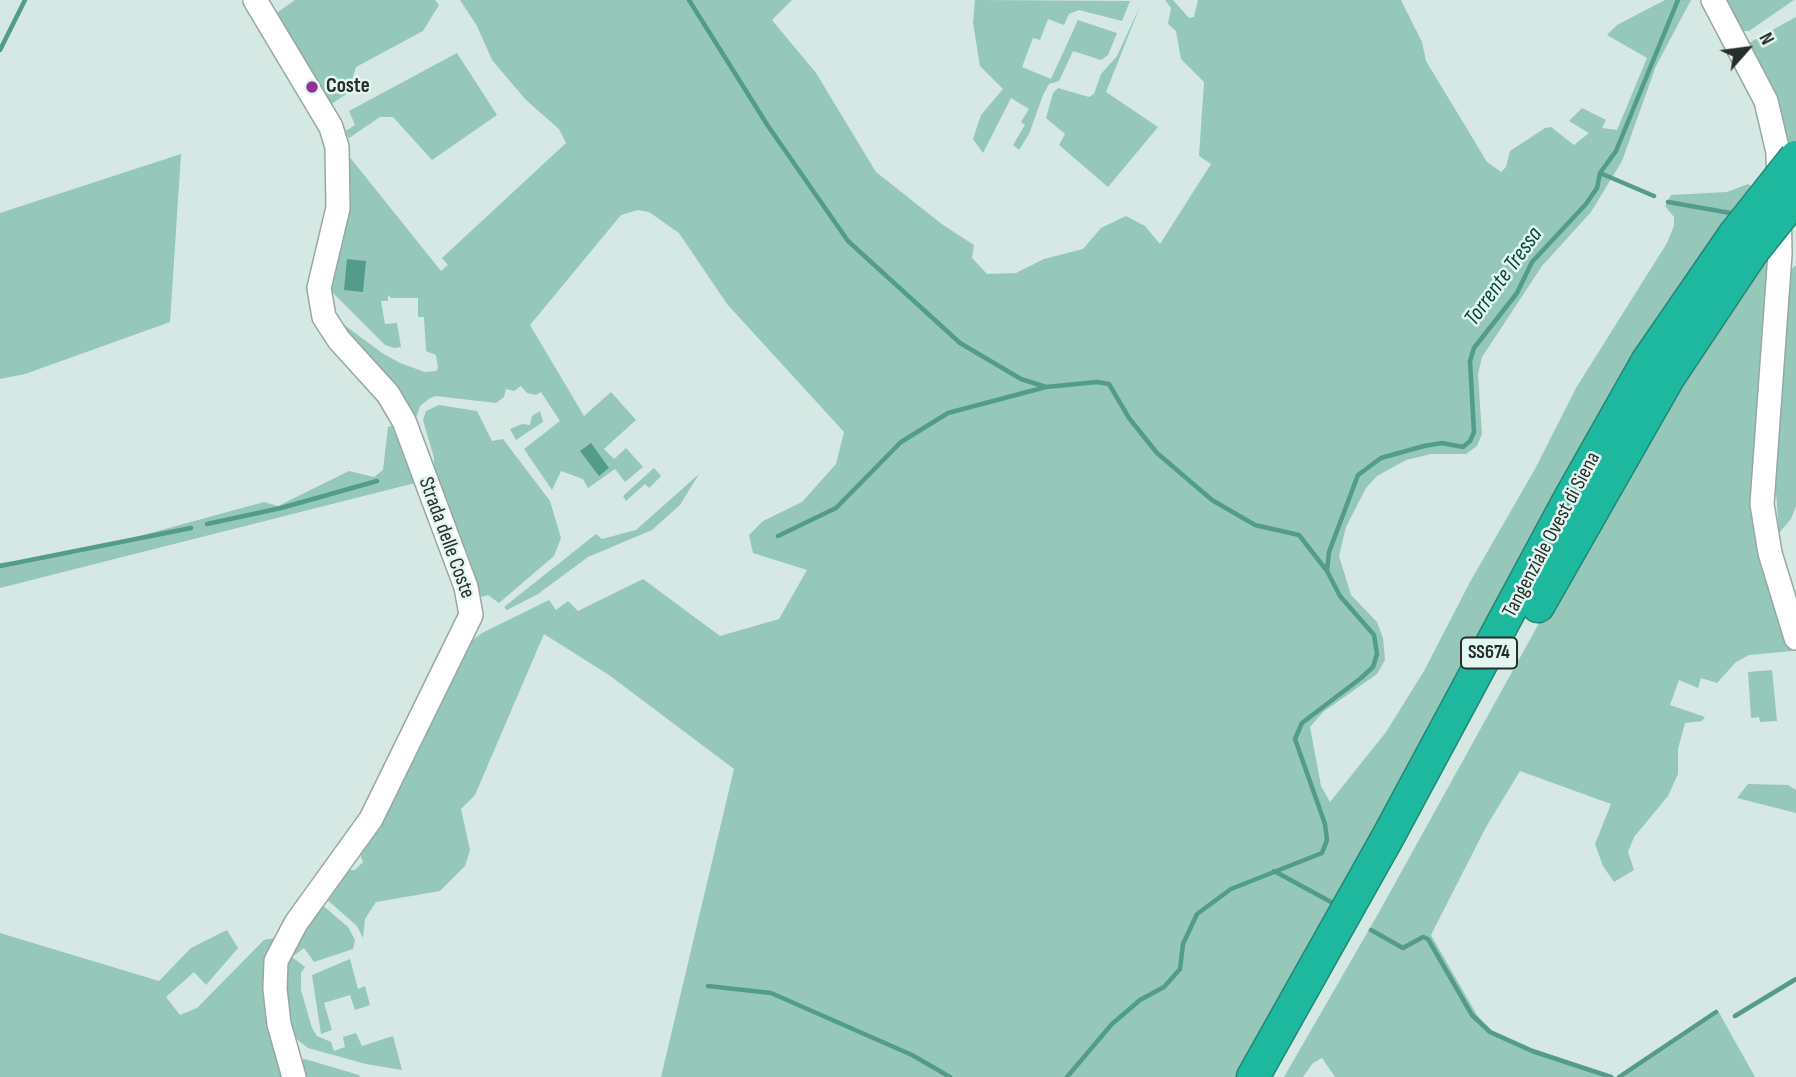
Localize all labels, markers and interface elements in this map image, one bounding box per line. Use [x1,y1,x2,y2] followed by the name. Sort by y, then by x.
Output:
[1712,14,1782,84] north arrow
[1753,29,1779,49] text: N
[326,74,370,100] place label: Coste
[304,79,320,95] marker: Coste
[1459,222,1549,332] water label: Torrente Tressa
[1498,448,1606,622] street label: Tangenziale Ovest di Siena
[412,474,480,602] street label: Strada delle Coste
[1461,638,1517,668] road number: SS674

